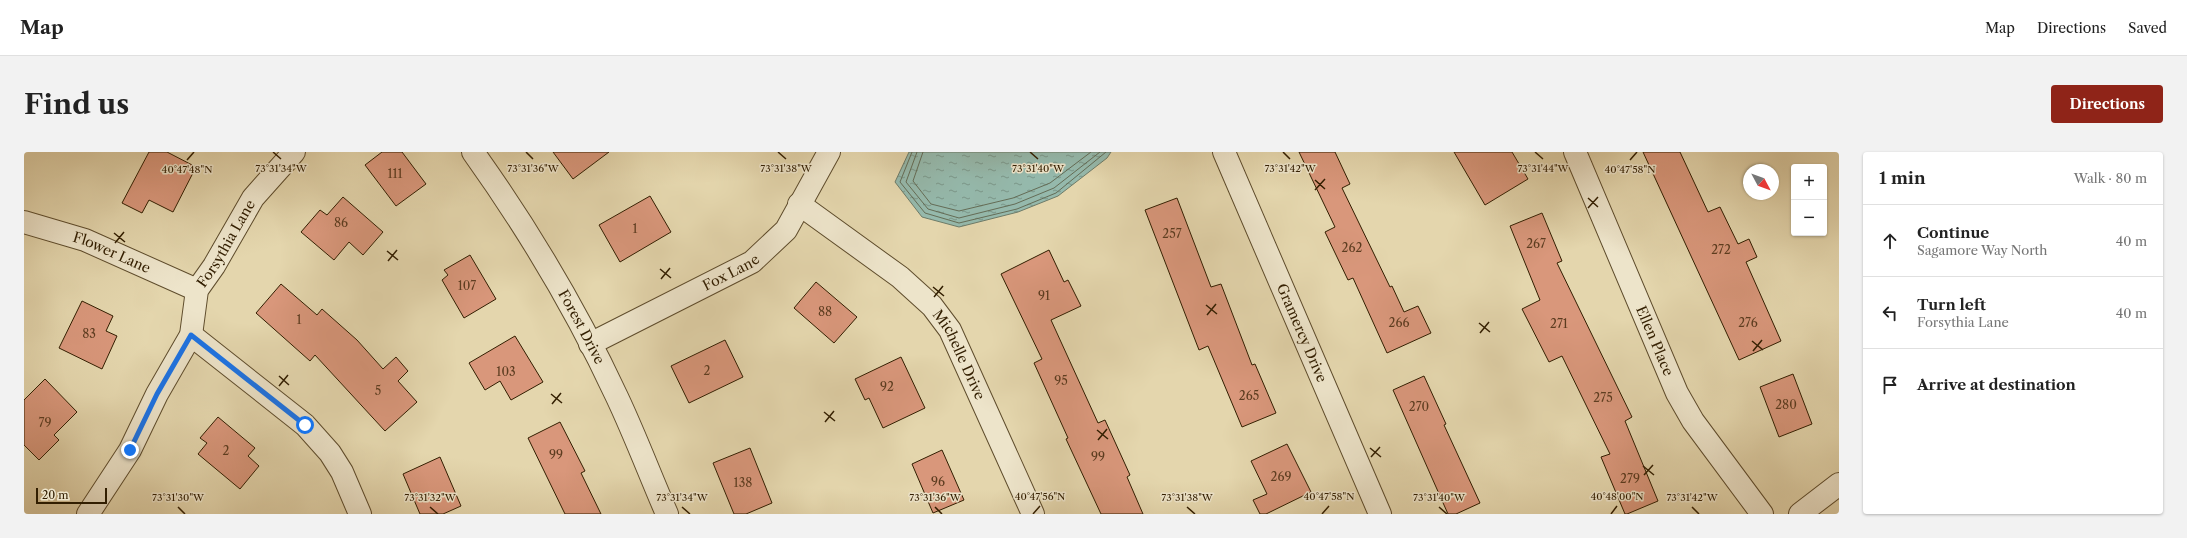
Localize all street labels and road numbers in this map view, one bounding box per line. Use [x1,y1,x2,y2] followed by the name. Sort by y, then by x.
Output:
[193,196,259,291] street label: Forsythia Lane
[71,228,154,277] street label: Flower Lane
[699,250,764,295] street label: Fox Lane
[1273,281,1331,385] street label: Gramercy Drive
[554,286,609,367] street label: Forest Drive
[1632,303,1678,379] street label: Ellen Place
[929,306,989,403] street label: Michelle Drive

